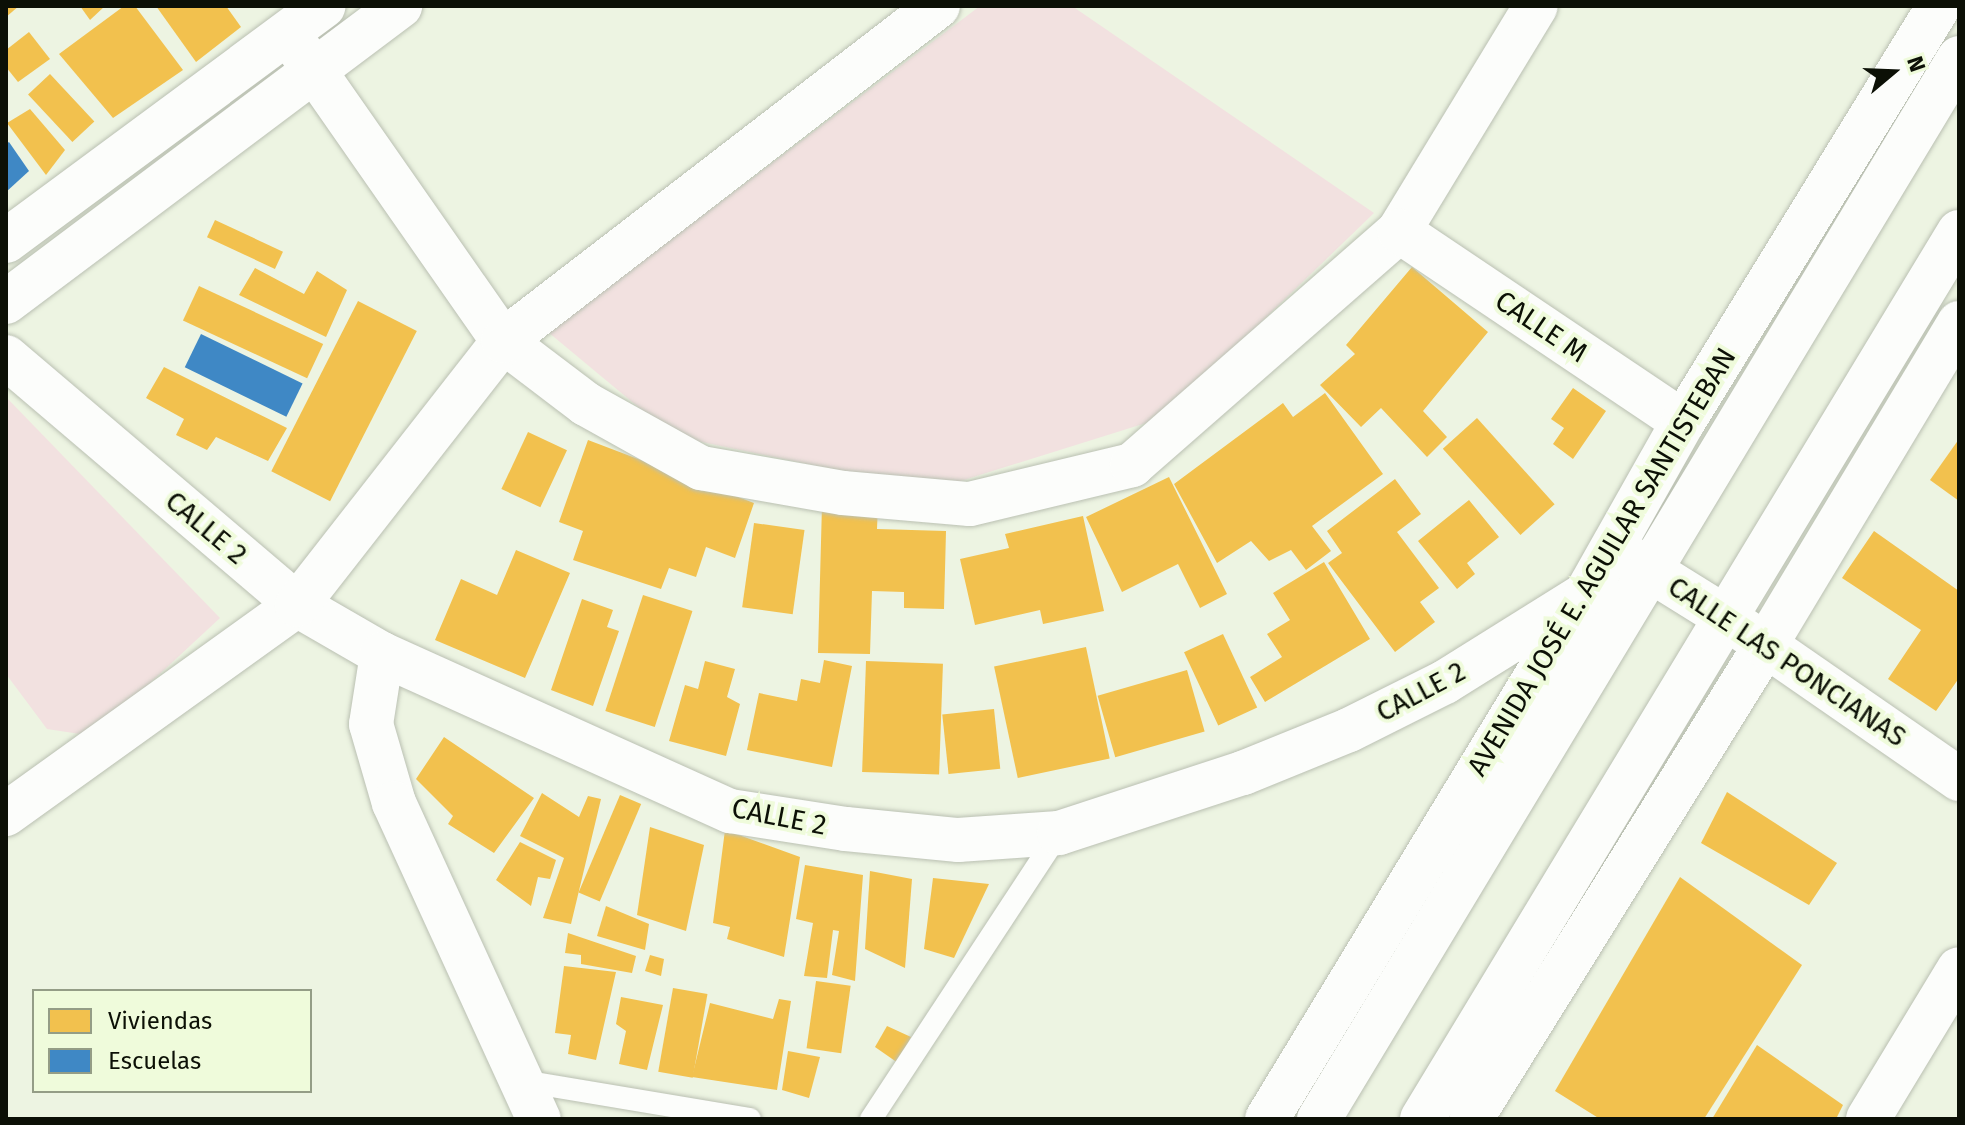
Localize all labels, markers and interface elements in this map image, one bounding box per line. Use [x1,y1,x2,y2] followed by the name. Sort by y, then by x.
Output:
[1853,32,1933,112] north arrow
[1901,53,1931,75] text: N
[1489,284,1593,370] street label: CALLE M
[1461,342,1743,782] street label: AVENIDA JOSÉ E. AGUILAR SANTISTEBAN
[158,484,254,572] street label: CALLE 2
[1662,570,1912,754] street label: CALLE LAS PONCIANAS
[1371,655,1471,729] street label: CALLE 2
[729,791,829,843] street label: CALLE 2
[32,989,312,1093] legend
[108,1007,212,1035] text: Viviendas
[108,1047,201,1075] text: Escuelas

